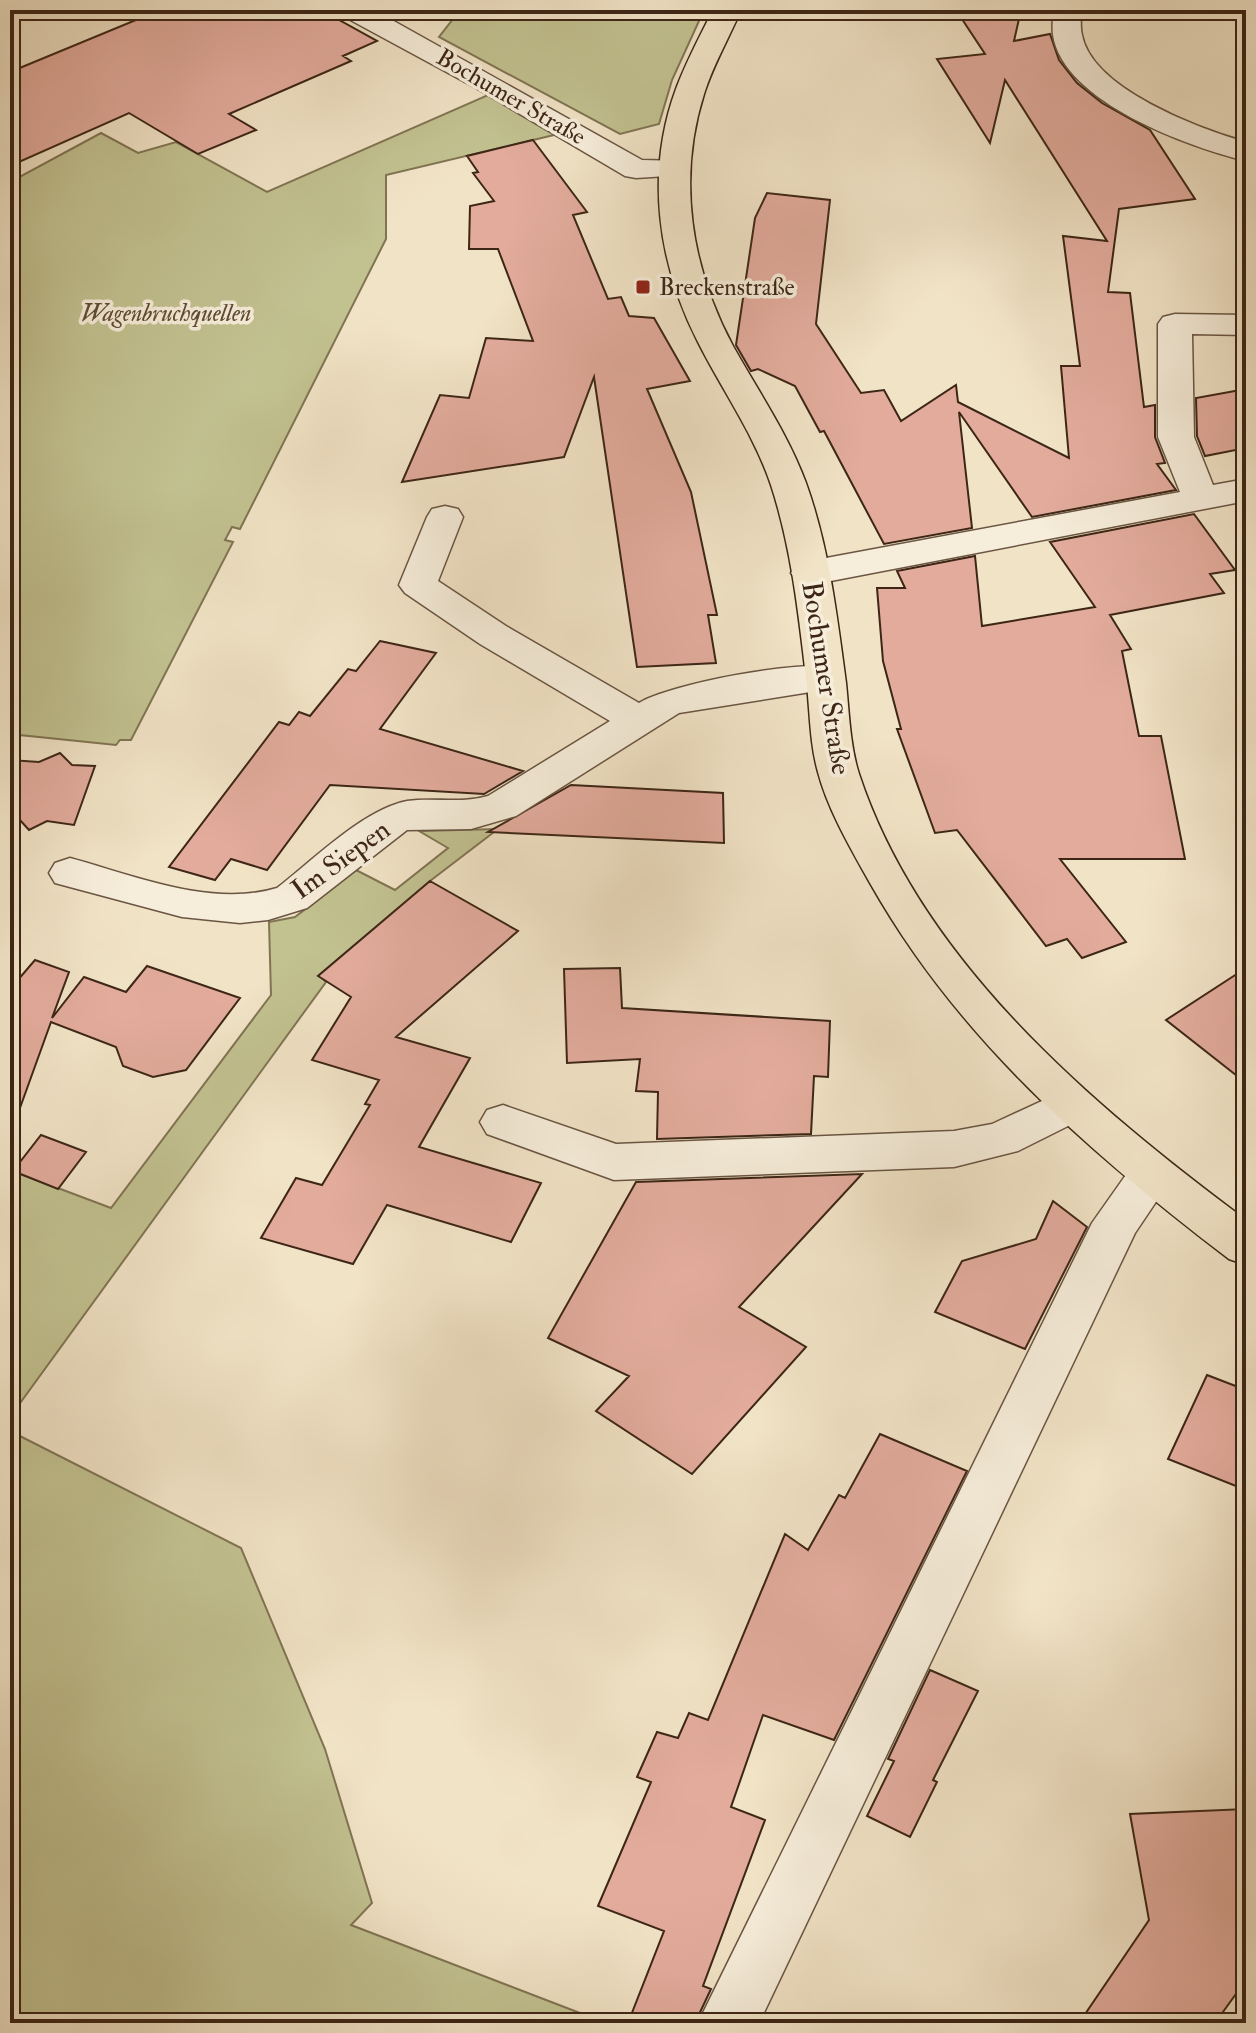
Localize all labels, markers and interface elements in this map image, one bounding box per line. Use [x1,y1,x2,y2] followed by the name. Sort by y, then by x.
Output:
[431,42,591,152] street label: Bochumer Straße
[659,272,795,303] place label: Breckenstraße
[634,278,652,296] marker: Breckenstraße
[81,298,251,329] park label: Wagenbruchquellen
[793,579,859,777] street label: Bochumer Straße
[285,812,397,908] street label: Im Siepen

